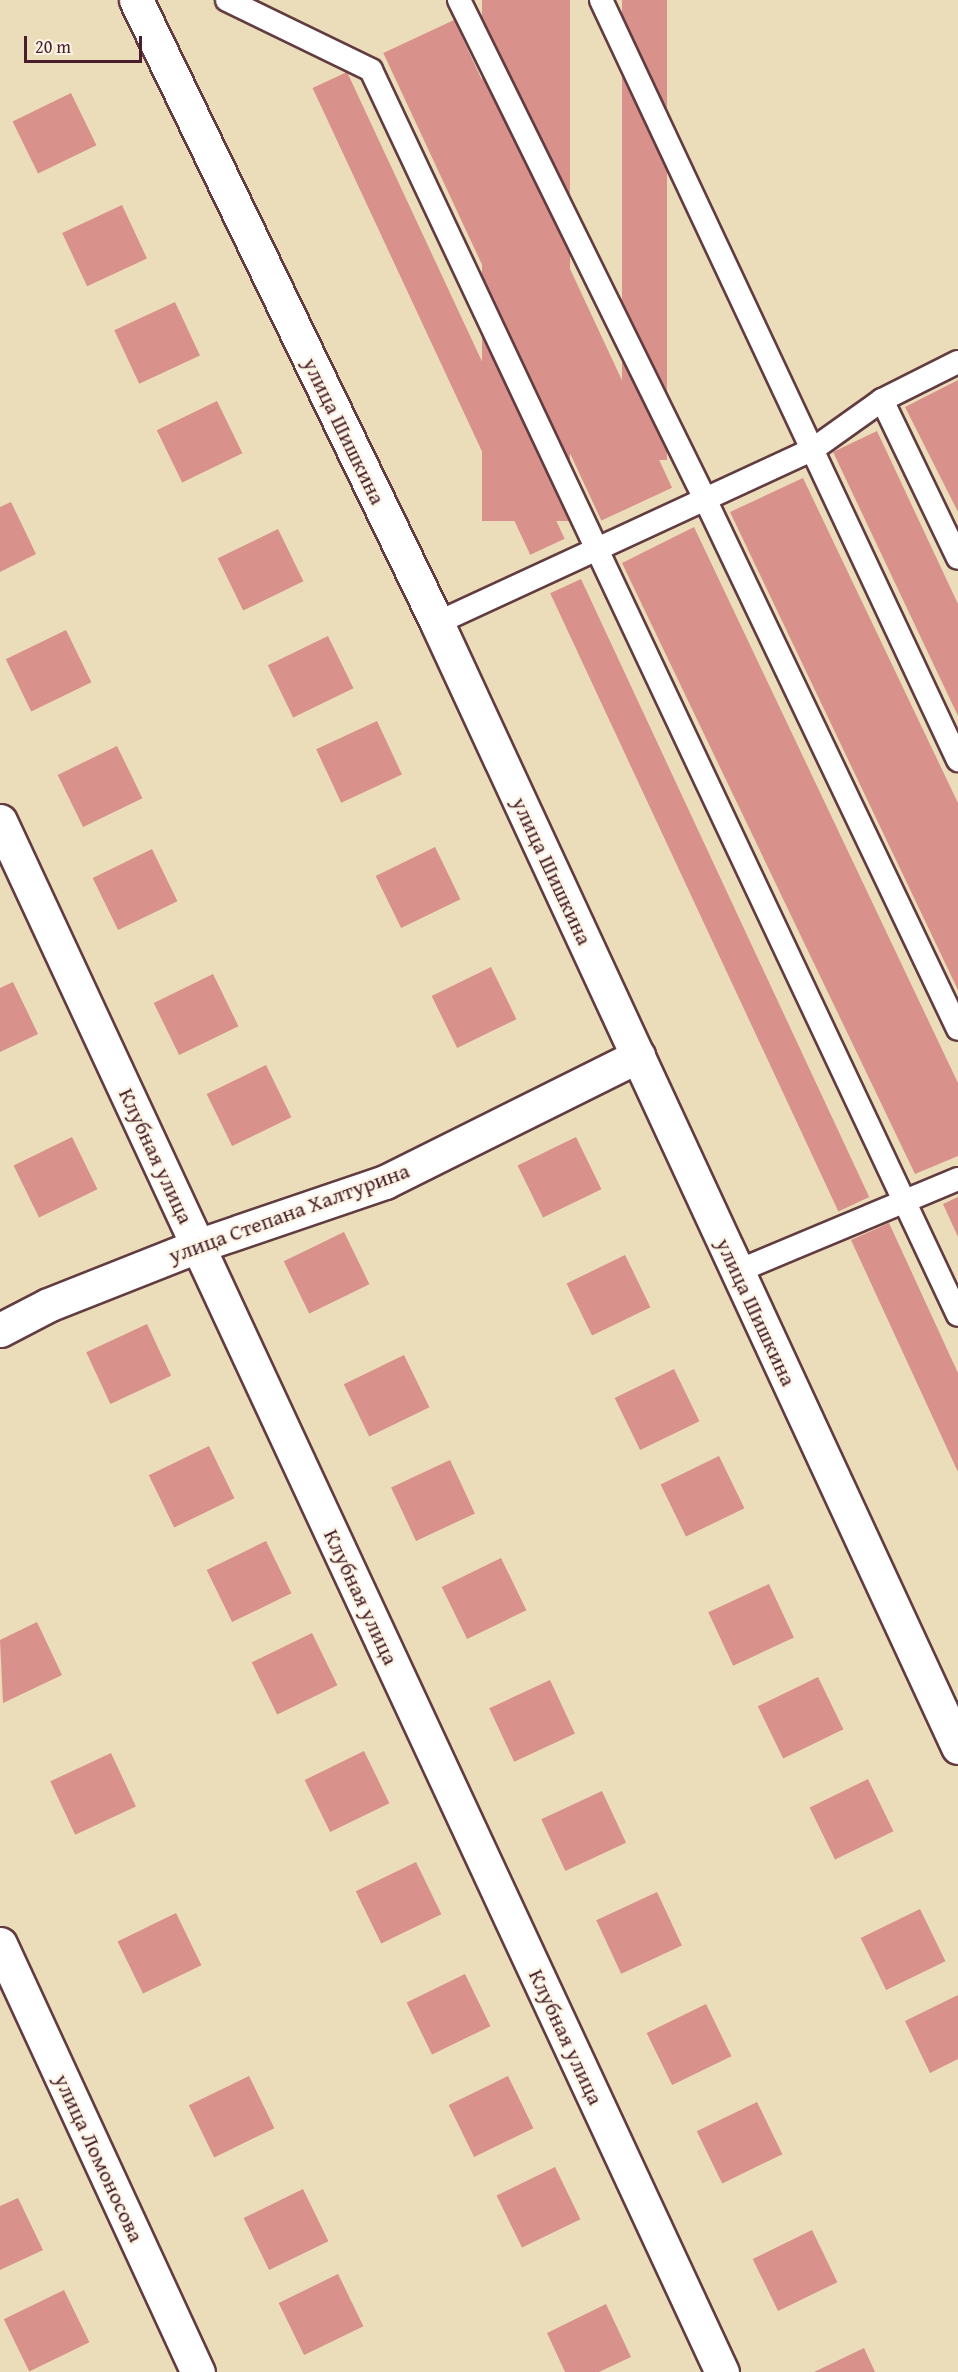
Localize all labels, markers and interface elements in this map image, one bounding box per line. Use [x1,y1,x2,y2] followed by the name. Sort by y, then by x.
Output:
[27,24,146,62] scale bar
[35,33,71,60] text: 20 m
[297,353,391,509] street label: улица Шишкина
[506,793,598,949] street label: улица Шишкина
[113,1084,199,1228] street label: Клубная улица
[165,1157,413,1269] street label: улица Степана Халтурина
[710,1234,802,1390] street label: улица Шишкина
[318,1525,404,1669] street label: Клубная улица
[523,1965,609,2109] street label: Клубная улица
[48,2070,150,2246] street label: улица Ломоносова

